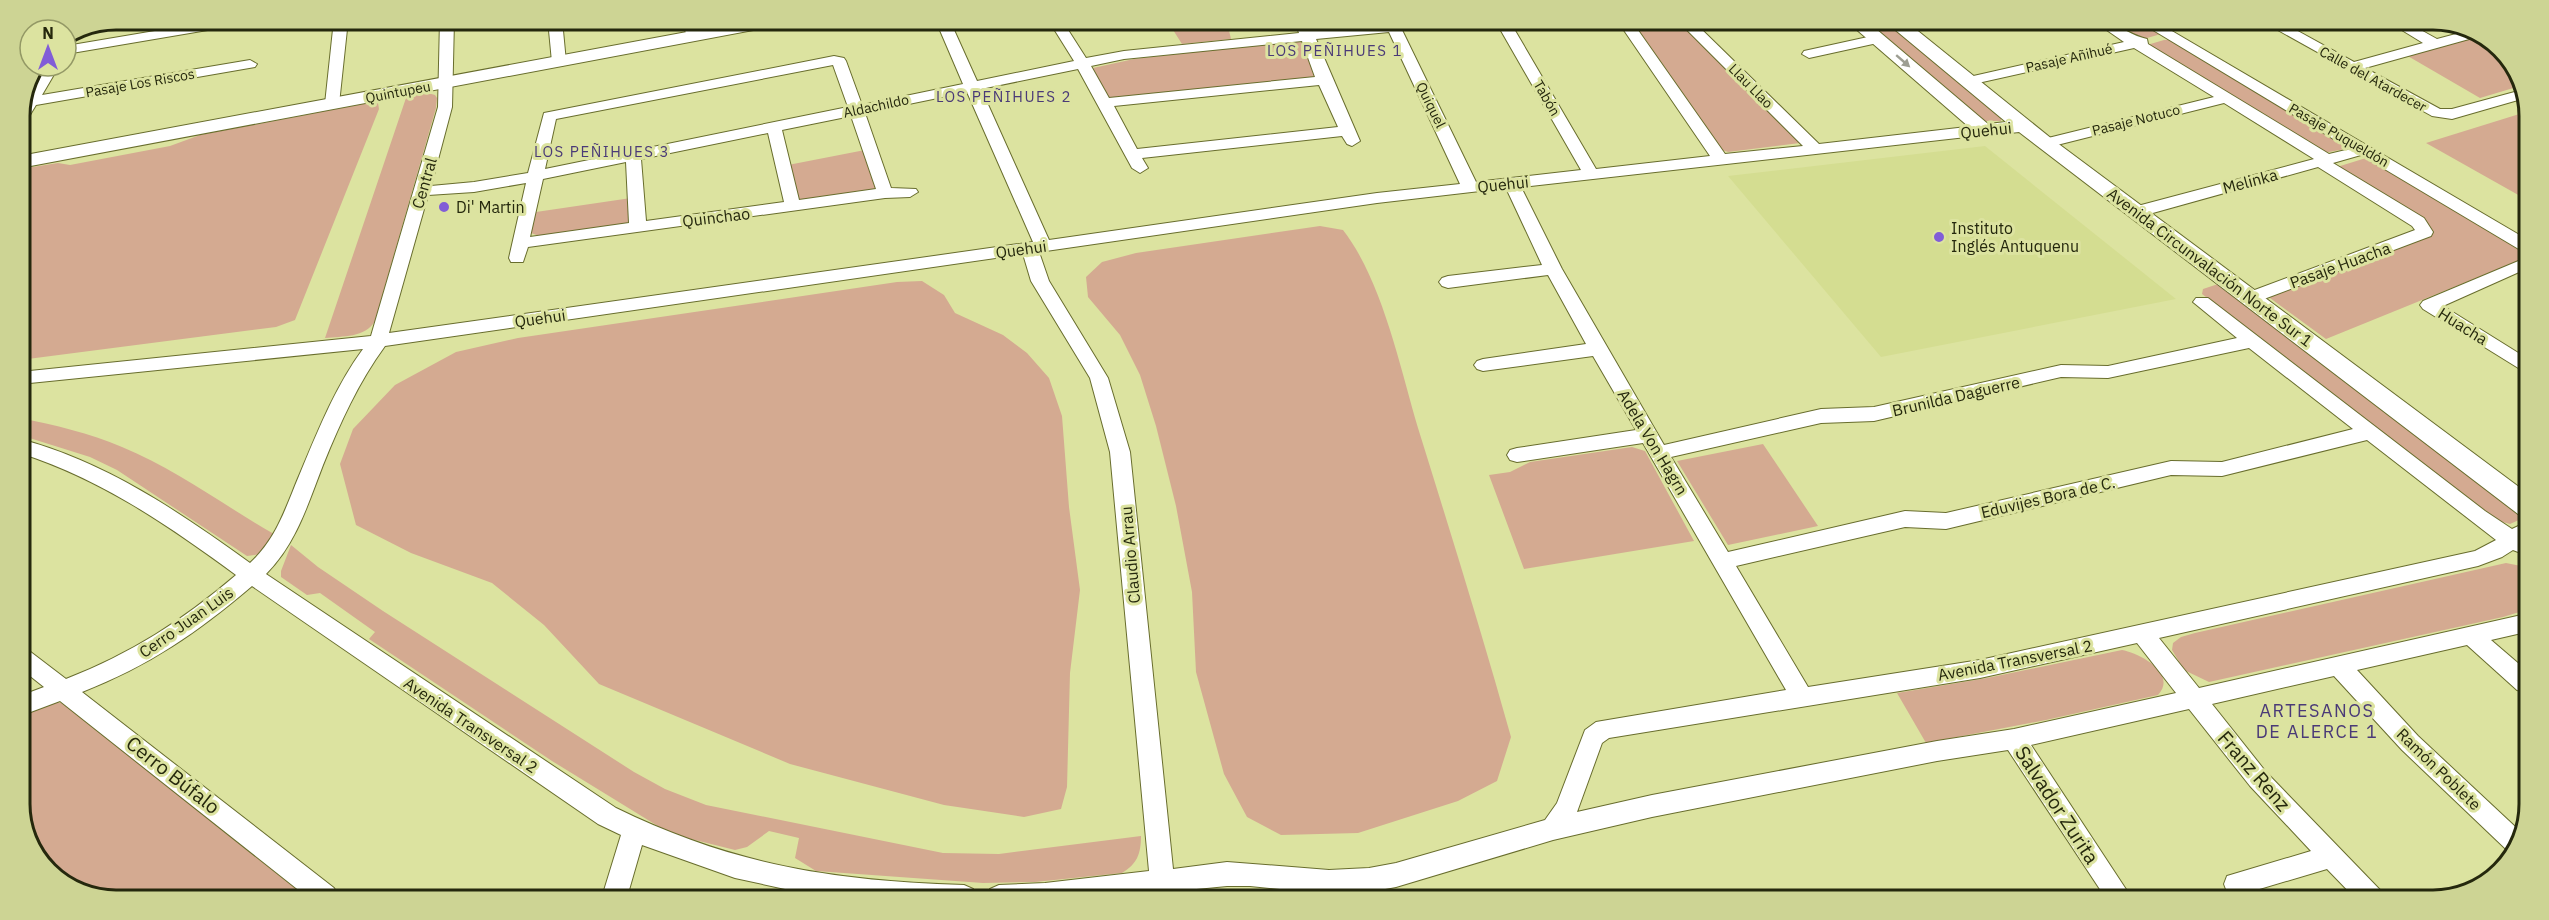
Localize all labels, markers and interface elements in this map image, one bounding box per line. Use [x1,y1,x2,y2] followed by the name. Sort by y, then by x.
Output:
[18,18,78,78] north arrow
[42,23,54,43] text: N
[2024,39,2115,77] street label: Pasaje Añihué
[1267,41,1403,60] district label: LOS PEÑIHUES 1
[2316,42,2430,116] street label: Calle del Atardecer
[1895,54,1910,67] one-way arrow
[1725,60,1777,112] street label: Llau Llao
[84,65,196,101] street label: Pasaje Los Riscos
[364,77,432,107] street label: Quintupeu
[1530,77,1564,119] street label: Tabón
[1412,79,1450,131] street label: Quiquel
[936,87,1072,106] district label: LOS PEÑIHUES 2
[842,90,911,122] street label: Aldachildo
[2286,99,2392,171] street label: Pasaje Puqueldón
[2090,100,2182,140] street label: Pasaje Notuco
[1959,117,2013,143] street label: Quehui
[534,142,670,161] district label: LOS PEÑIHUES 3
[407,155,441,211] street label: Central
[2220,164,2280,198] street label: Melinka
[1476,171,1530,197] street label: Quehui
[2103,183,2317,351] street label: Avenida Circunvalación Norte Sur 1
[456,197,525,217] place label: Di' Martin
[437,200,451,214] marker: Di' Martin
[681,203,751,231] street label: Quinchao
[1951,218,2079,256] place label: Instituto Inglés Antuquenu
[1932,230,1946,244] marker: Instituto Inglés Antuquenu
[994,236,1048,262] street label: Quehui
[2287,237,2393,292] street label: Pasaje Huacha
[2435,303,2492,349] street label: Huacha
[513,305,567,331] street label: Quehui
[1890,372,2022,420] street label: Brunilda Daguerre
[1614,386,1692,498] street label: Adela Von Hagrn
[1979,472,2117,522] street label: Eduvijes Bora de C.
[1116,506,1144,604] street label: Claudio Arrau
[135,582,237,662] street label: Cerro Juan Luis
[1936,635,2094,685] street label: Avenida Transversal 2
[400,673,542,777] street label: Avenida Transversal 2
[2256,699,2378,743] district label: ARTESANOS DE ALERCE 1
[2393,724,2485,814] street label: Ramón Poblete
[2212,725,2297,817] street label: Franz Renz
[121,729,226,820] street label: Cerro Búfalo
[2009,740,2106,869] street label: Salvador Zurita

